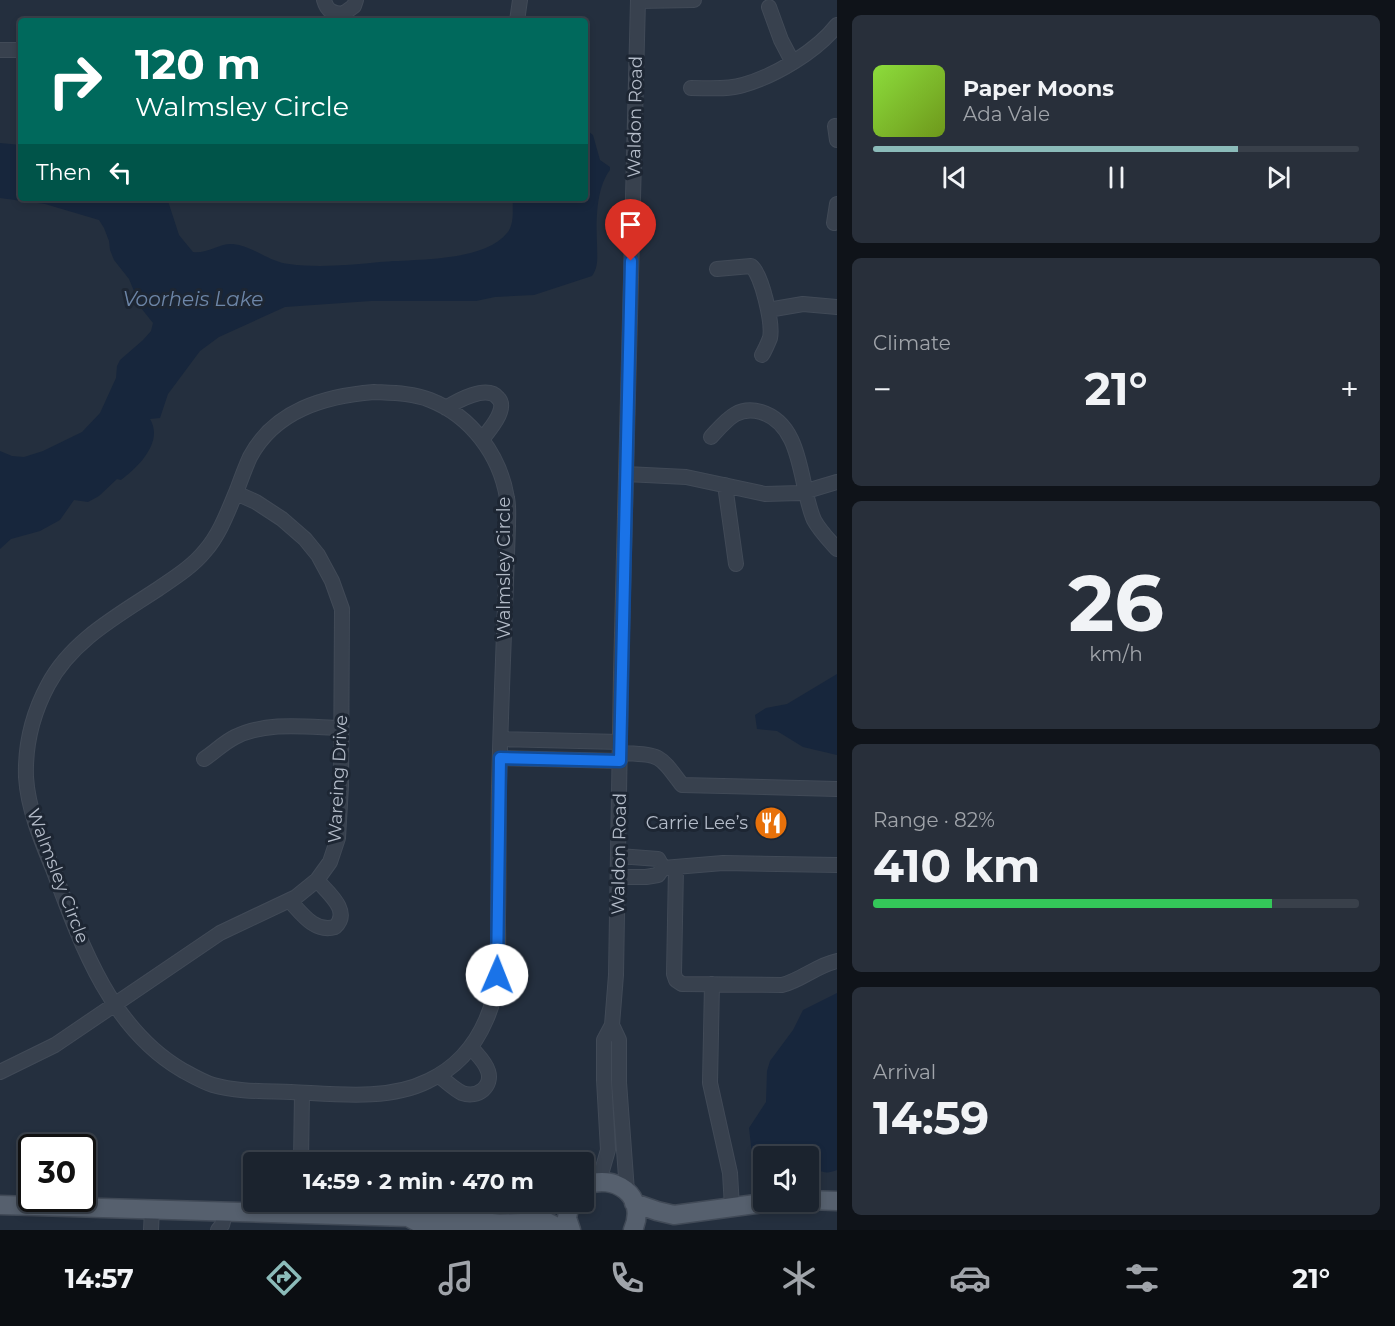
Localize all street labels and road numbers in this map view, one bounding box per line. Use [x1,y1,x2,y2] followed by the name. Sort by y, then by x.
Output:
[623,56,647,178] street label: Waldon Road
[493,497,515,639] street label: Walmsley Circle
[324,714,352,844] street label: Wareing Drive
[607,793,631,915] street label: Waldon Road
[22,805,94,947] street label: Walmsley Circle

